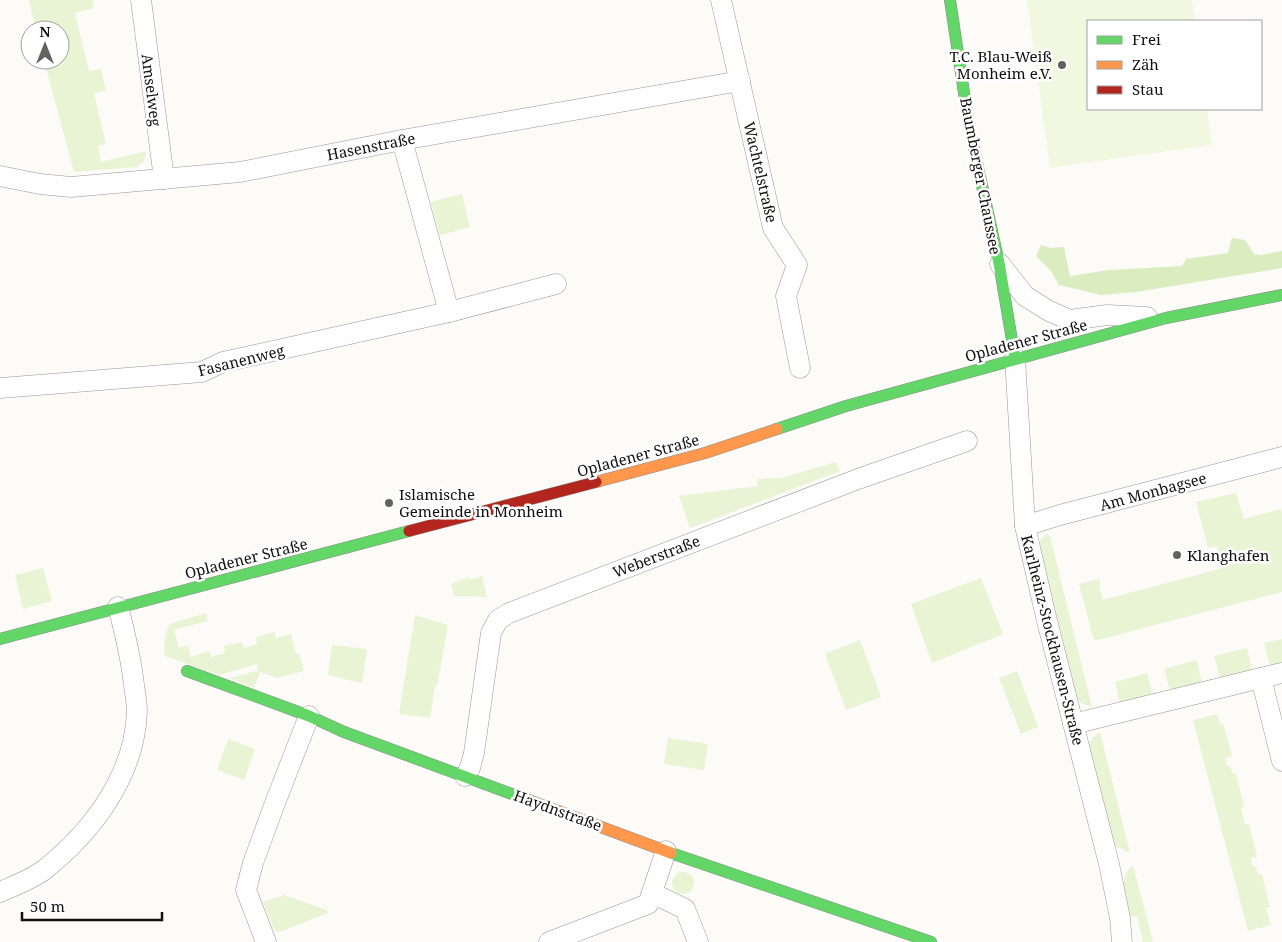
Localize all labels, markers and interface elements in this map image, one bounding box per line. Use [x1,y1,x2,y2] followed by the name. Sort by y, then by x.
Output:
[20,20,70,70] north arrow
[1087,20,1262,110] legend
[39,22,51,41] text: N
[1132,29,1161,49] text: Frei
[949,46,1052,83] place label: T.C. Blau-Weiß Monheim e.V.
[138,52,166,128] street label: Amselweg
[1132,54,1159,74] text: Zäh
[1056,59,1068,71] marker: T.C. Blau-Weiß Monheim e.V.
[1132,79,1164,99] text: Stau
[956,96,1006,256] street label: Baumberger Chaussee
[740,120,782,224] street label: Wachtelstraße
[325,128,417,164] street label: Hasenstraße
[963,314,1089,366] street label: Opladener Straße
[196,340,286,380] street label: Fasanenweg
[575,429,701,481] street label: Opladener Straße
[1097,467,1209,515] street label: Am Monbagsee
[399,484,563,521] place label: Islamische Gemeinde in Monheim
[383,497,395,509] marker: Islamische Gemeinde in Monheim
[609,530,703,582] street label: Weberstraße
[183,533,309,583] street label: Opladener Straße
[1017,533,1089,747] street label: Karlheinz-Stockhausen-Straße
[1187,545,1270,565] place label: Klanghafen
[1171,549,1183,561] marker: Klanghafen
[511,785,605,835] street label: Haydnstraße
[22,890,162,922] scale bar
[30,896,65,916] text: 50 m

